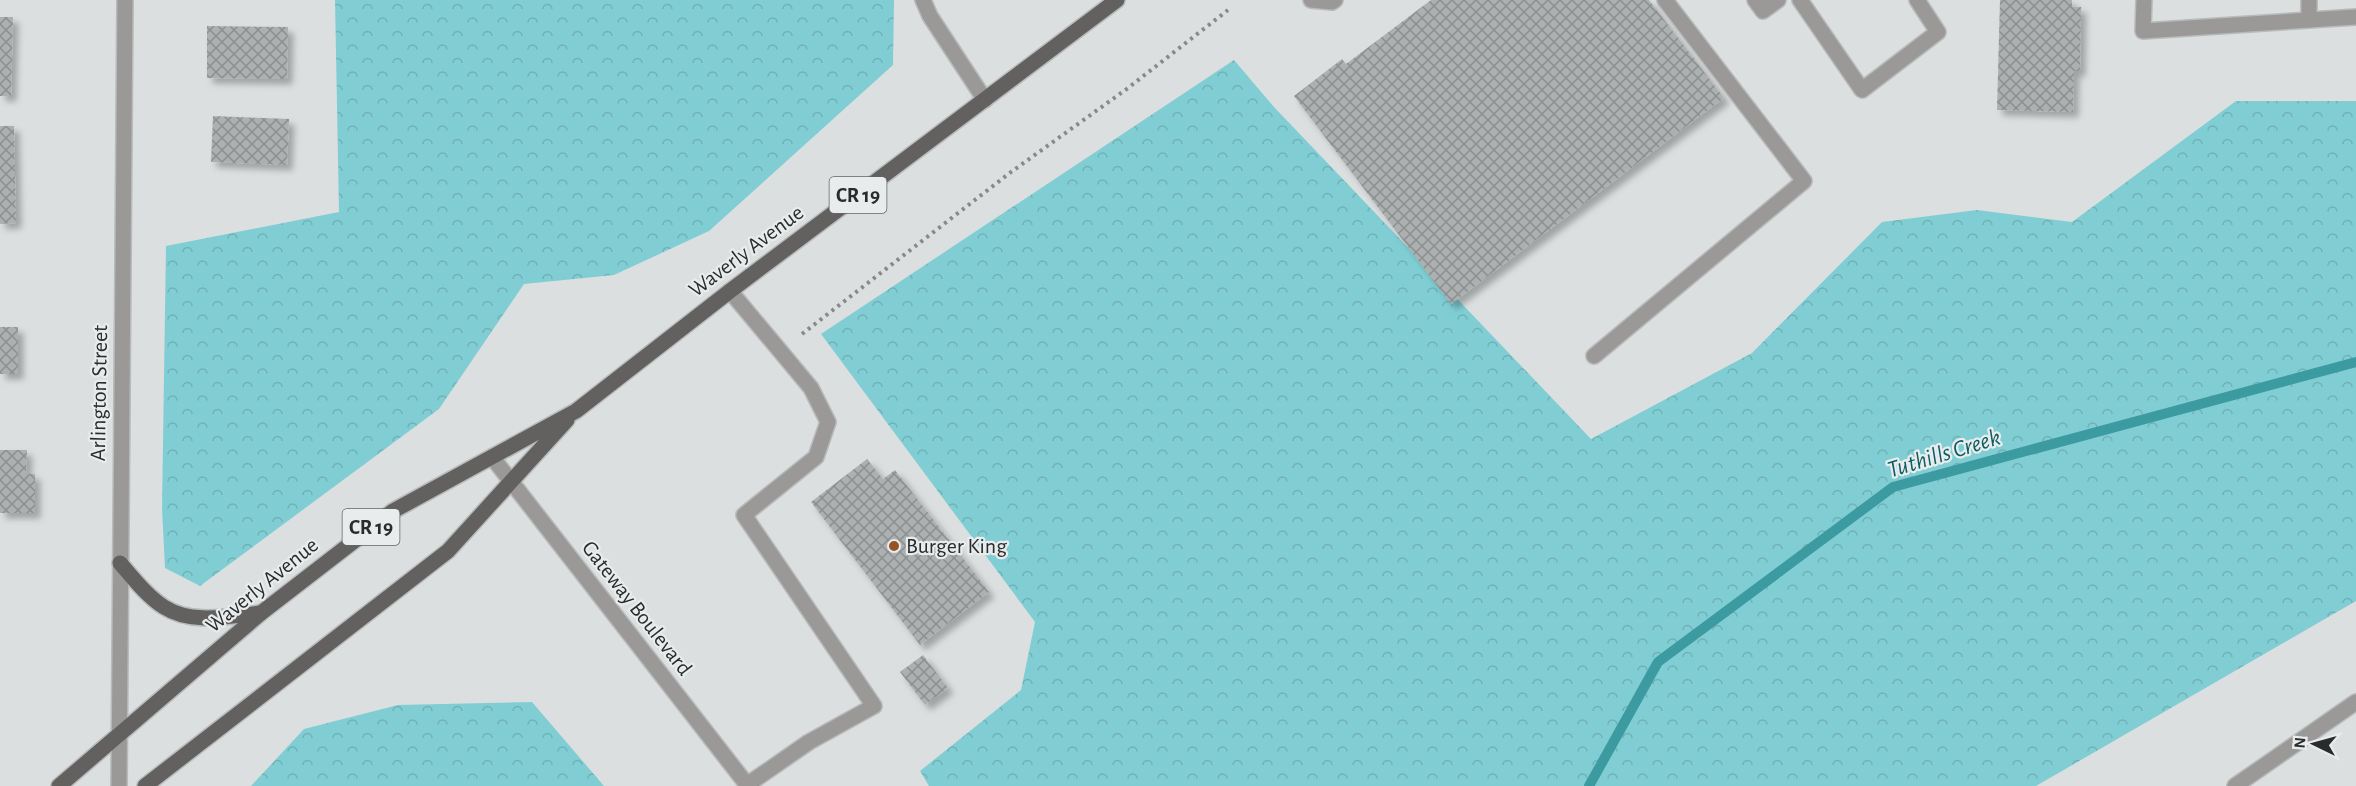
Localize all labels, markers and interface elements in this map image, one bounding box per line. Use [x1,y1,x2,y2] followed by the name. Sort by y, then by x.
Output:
[830,177,886,213] road number: CR 19
[685,201,807,301] street label: Waverly Avenue
[87,325,111,461] street label: Arlington Street
[1885,425,2003,483] water label: Tuthills Creek
[342,509,400,545] road number: CR 19
[202,533,322,637] street label: Waverly Avenue
[906,535,1007,557] place label: Burger King
[578,537,696,679] street label: Gateway Boulevard
[887,539,901,553] marker: Burger King
[2284,714,2344,774] north arrow
[2292,737,2309,749] text: N

